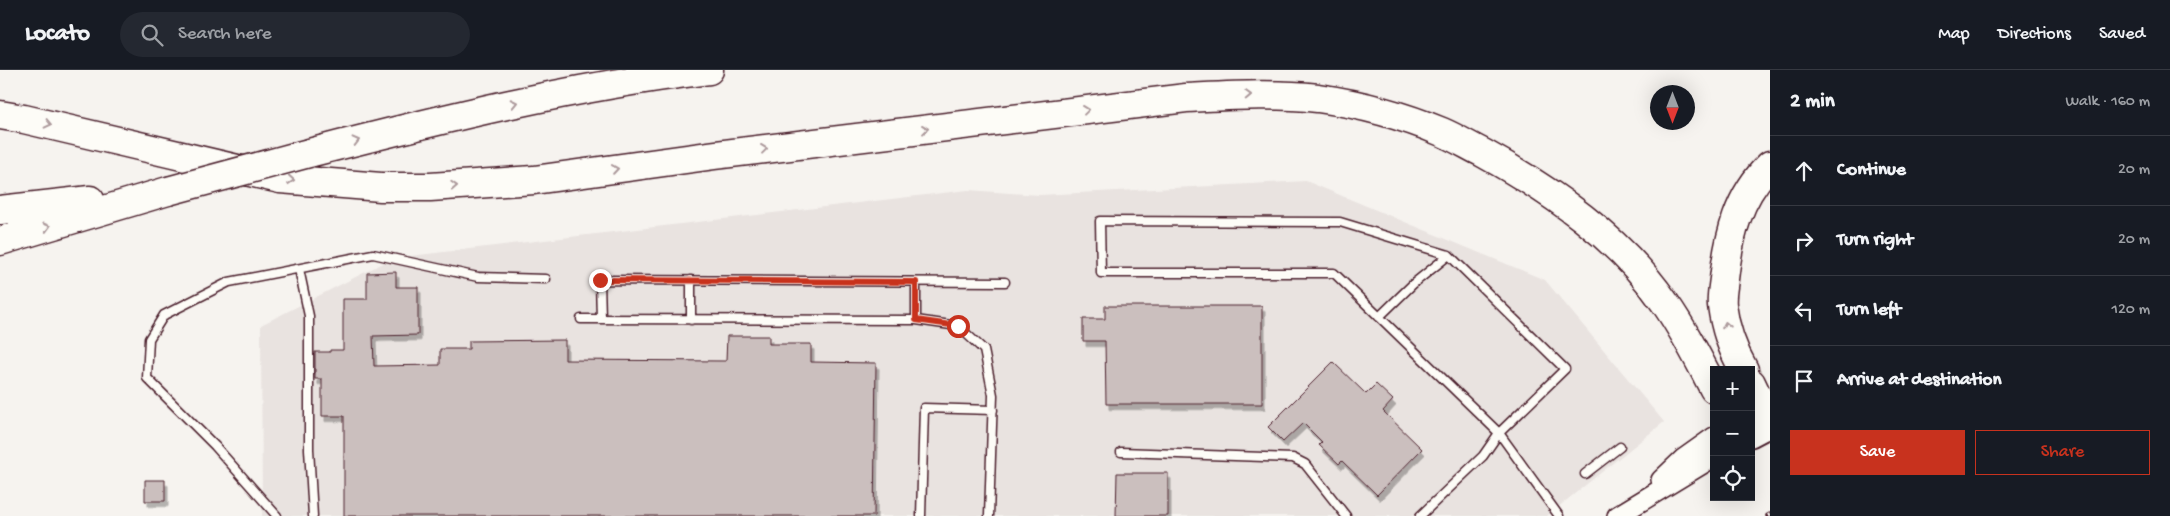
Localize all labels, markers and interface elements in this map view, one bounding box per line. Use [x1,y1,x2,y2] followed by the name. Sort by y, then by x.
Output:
[120,12,470,57] search box
[25,20,90,49] text: Locato
[138,21,166,49] icon: search
[178,23,272,46] text: Search here
[1938,24,1970,45] text: Map
[1998,24,2071,45] text: Directions
[2099,24,2145,45] text: Saved
[1650,85,1695,130] north arrow
[1244,90,1252,101] one-way arrow
[1790,90,1835,115] text: 2 min
[2065,93,2150,112] text: Walk · 160 m
[510,98,518,109] one-way arrow
[1083,105,1091,116] one-way arrow
[43,118,52,129] one-way arrow
[921,124,929,135] one-way arrow
[352,136,361,147] one-way arrow
[760,144,768,155] one-way arrow
[1790,157,1818,185] icon: ahead
[1837,159,1906,182] text: Continue
[2118,161,2150,180] text: 20 m
[611,164,619,174] one-way arrow
[288,175,296,186] one-way arrow
[450,180,458,191] one-way arrow
[42,222,50,232] one-way arrow
[1790,227,1818,255] icon: right
[1837,229,1913,252] text: Turn right
[2118,231,2150,250] text: 20 m
[589,269,612,292] route end
[1790,297,1818,325] icon: left
[1837,299,1901,322] text: Turn left
[2111,301,2150,320] text: 120 m
[947,315,970,338] route start
[1721,320,1732,329] one-way arrow
[1710,366,1755,501] map controls
[1710,366,1755,411] button: +
[1790,367,1818,395] icon: arrive
[1837,369,2001,392] text: Arrive at destination
[1710,411,1755,456] button: −
[1790,430,1965,475] button: Save
[1975,430,2150,475] button: Share
[1710,456,1755,501] button: locate

